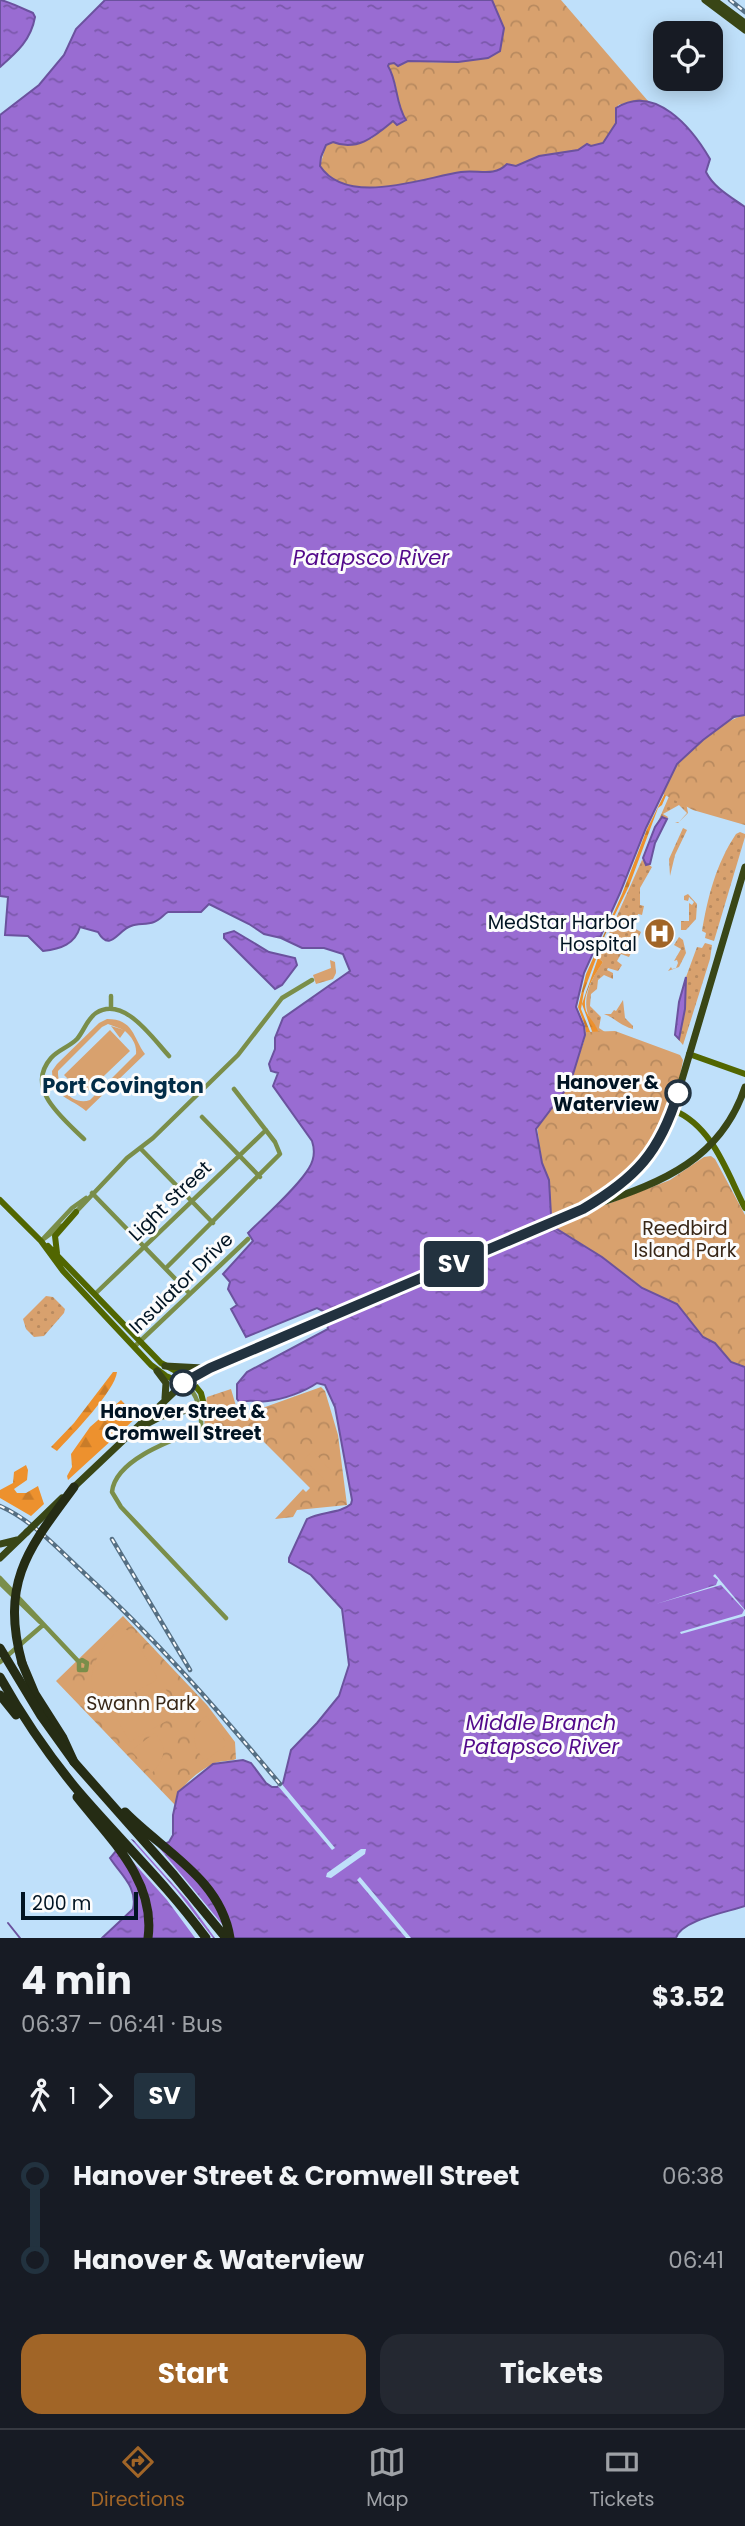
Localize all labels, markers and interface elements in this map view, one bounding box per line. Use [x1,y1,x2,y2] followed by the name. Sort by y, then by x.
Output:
[653,21,723,91] map controls
[653,21,723,91] button: locate
[293,543,450,572] water label: Patapsco River
[488,909,637,958] place label: MedStar Harbor Hospital
[643,916,677,950] hospital icon: MedStar Harbor Hospital
[553,1069,660,1118] place label: Hanover & Waterview
[42,1071,204,1100] district label: Port Covington
[665,1080,691,1106] marker: Hanover & Waterview
[123,1155,217,1247] street label: Light Street
[634,1215,737,1264] park label: Reedbird Island Park
[123,1226,239,1340] street label: Insulator Drive
[422,1241,486,1287] line badge: SV
[438,1247,470,1280] text: SV
[170,1370,196,1396] marker: Hanover Street & Cromwell Street
[100,1398,266,1447] place label: Hanover Street & Cromwell Street
[86,1690,196,1717] park label: Swann Park
[463,1708,620,1761] water label: Middle Branch Patapsco River
[21,1889,138,1921] scale bar
[32,1890,91,1917] text: 200 m
[21,1954,132,2007] text: 4 min
[652,1979,724,2015] text: $3.52
[21,2008,223,2040] text: 06:37 – 06:41 · Bus
[21,2077,59,2115] icon: walk
[86,2077,124,2115] icon: forward
[148,2079,181,2112] text: SV
[69,2080,76,2112] text: 1
[73,2158,519,2194] text: Hanover Street & Cromwell Street
[662,2160,724,2192] text: 06:38
[73,2242,364,2278] text: Hanover & Waterview
[668,2244,724,2276] text: 06:41
[21,2334,366,2414] button: Start
[380,2334,724,2414] button: Tickets
[91,2443,185,2514] tab: Directions
[366,2443,408,2514] tab: Map
[589,2443,654,2514] tab: Tickets

